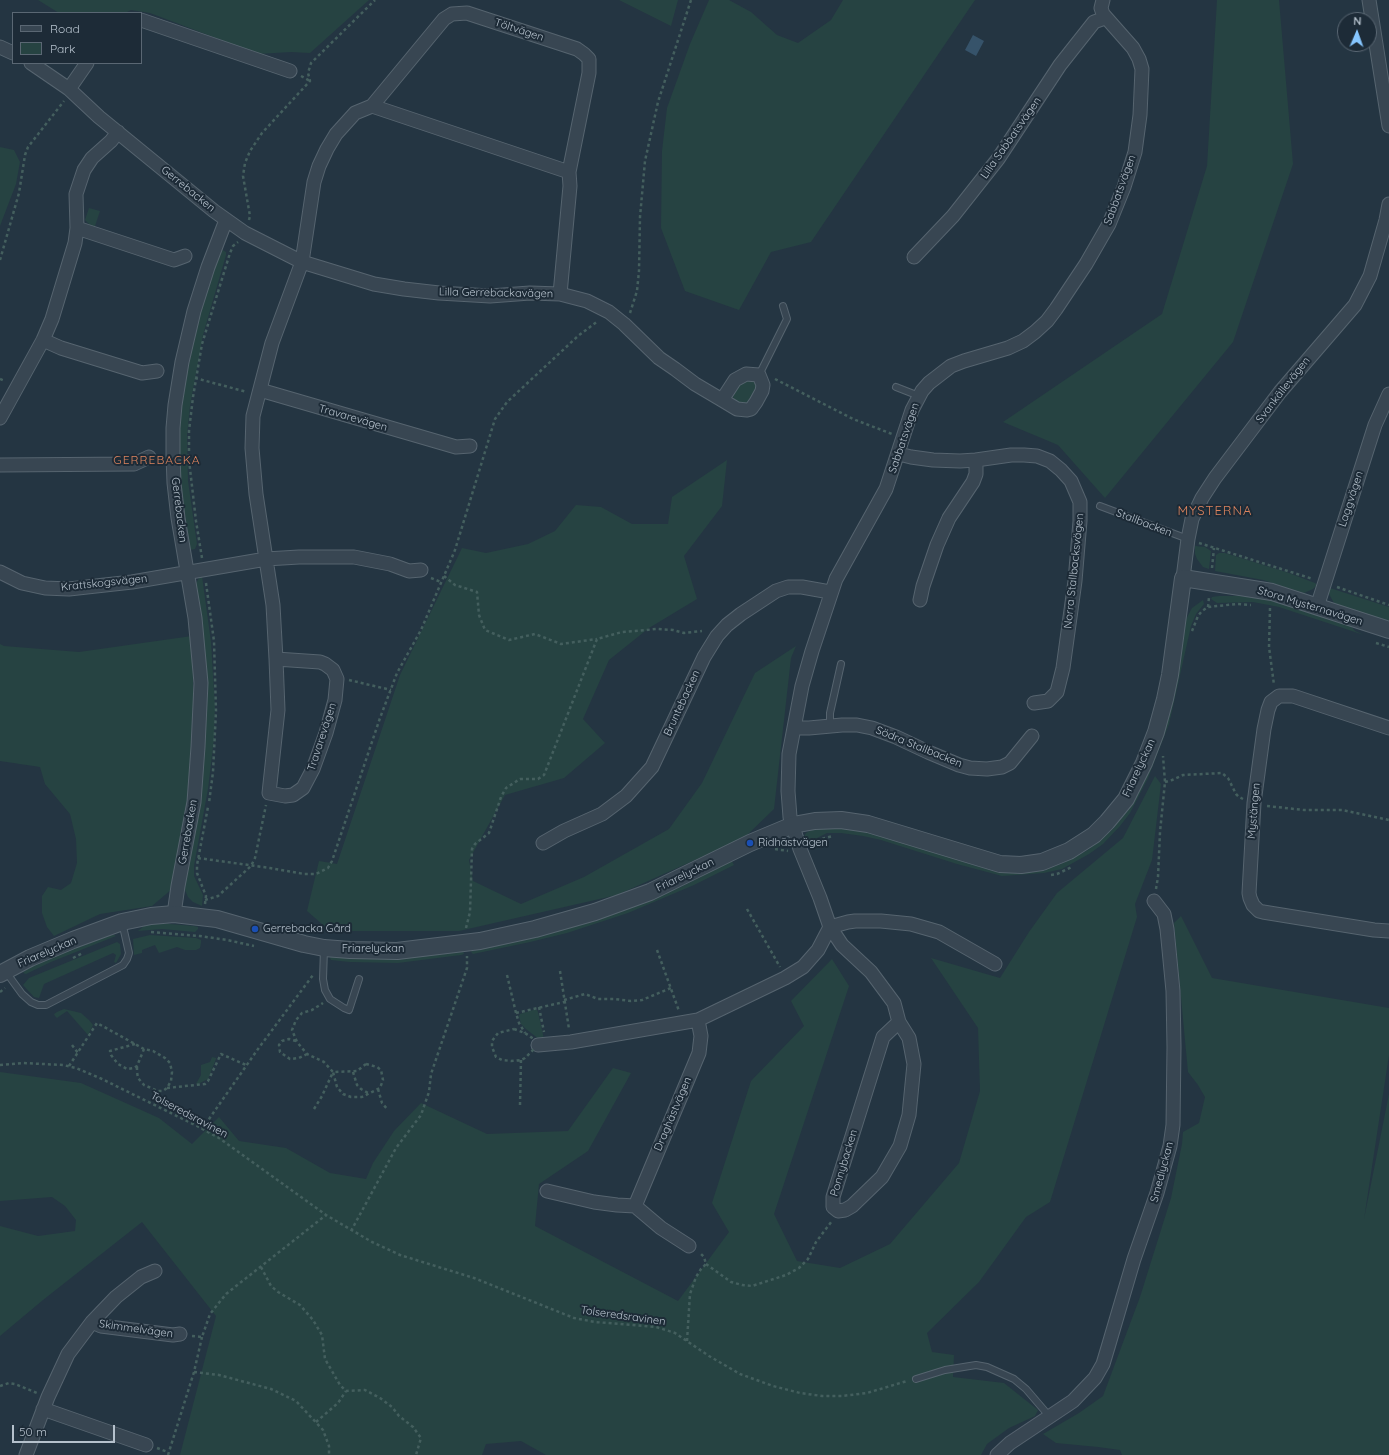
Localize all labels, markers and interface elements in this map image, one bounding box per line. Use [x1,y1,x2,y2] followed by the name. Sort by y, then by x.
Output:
[12,12,142,64] legend
[1337,12,1377,52] north arrow
[1353,14,1362,28] text: N
[493,16,545,44] street label: Töltvägen
[50,21,80,36] text: Road
[50,41,75,56] text: Park
[978,95,1044,181] street label: Lilla Sabbatsvägen
[1101,153,1139,227] street label: Sabbatsvägen
[158,163,218,215] street label: Gerrebacken
[439,285,553,301] street label: Lilla Gerrebackavägen
[1253,354,1313,426] street label: Svankällevägen
[886,401,922,475] street label: Sabbatsvägen
[317,402,389,434] street label: Travarevägen
[113,453,201,467] district label: GERREBACKA
[1336,469,1366,529] street label: Laggvägen
[168,477,190,543] street label: Gerrebacken
[1178,503,1252,519] district label: MYSTERNA
[1114,506,1174,540] street label: Stallbacken
[1061,513,1087,629] street label: Norra Stallbacksvägen
[60,572,148,594] street label: Krattskogsvägen
[1256,584,1364,628] street label: Stora Mysternavägen
[661,668,703,738] street label: Bruntebacken
[305,701,339,773] street label: Travarevägen
[874,724,964,770] street label: Södra Stallbacken
[1120,737,1158,799] street label: Friarelyckan
[1245,782,1263,840] street label: Mystängen
[176,799,200,865] street label: Gerrebacken
[758,836,828,850] place label: Ridhästvägen
[745,838,755,848] marker: Ridhästvägen
[654,855,716,895] street label: Friarelyckan
[263,922,351,936] place label: Gerrebacka Gård
[250,924,260,934] marker: Gerrebacka Gård
[16,934,78,970] street label: Friarelyckan
[342,942,404,956] street label: Friarelyckan
[651,1075,695,1153] street label: Draghästvägen
[148,1089,230,1141] street label: Tolseredsravinen
[828,1128,860,1198] street label: Ponnybacken
[1148,1140,1176,1204] street label: Smedlyckan
[580,1304,666,1328] street label: Tolseredsravinen
[98,1317,174,1341] street label: Skimmelvägen
[14,1417,117,1443] scale bar
[19,1424,47,1439] text: 50 m

